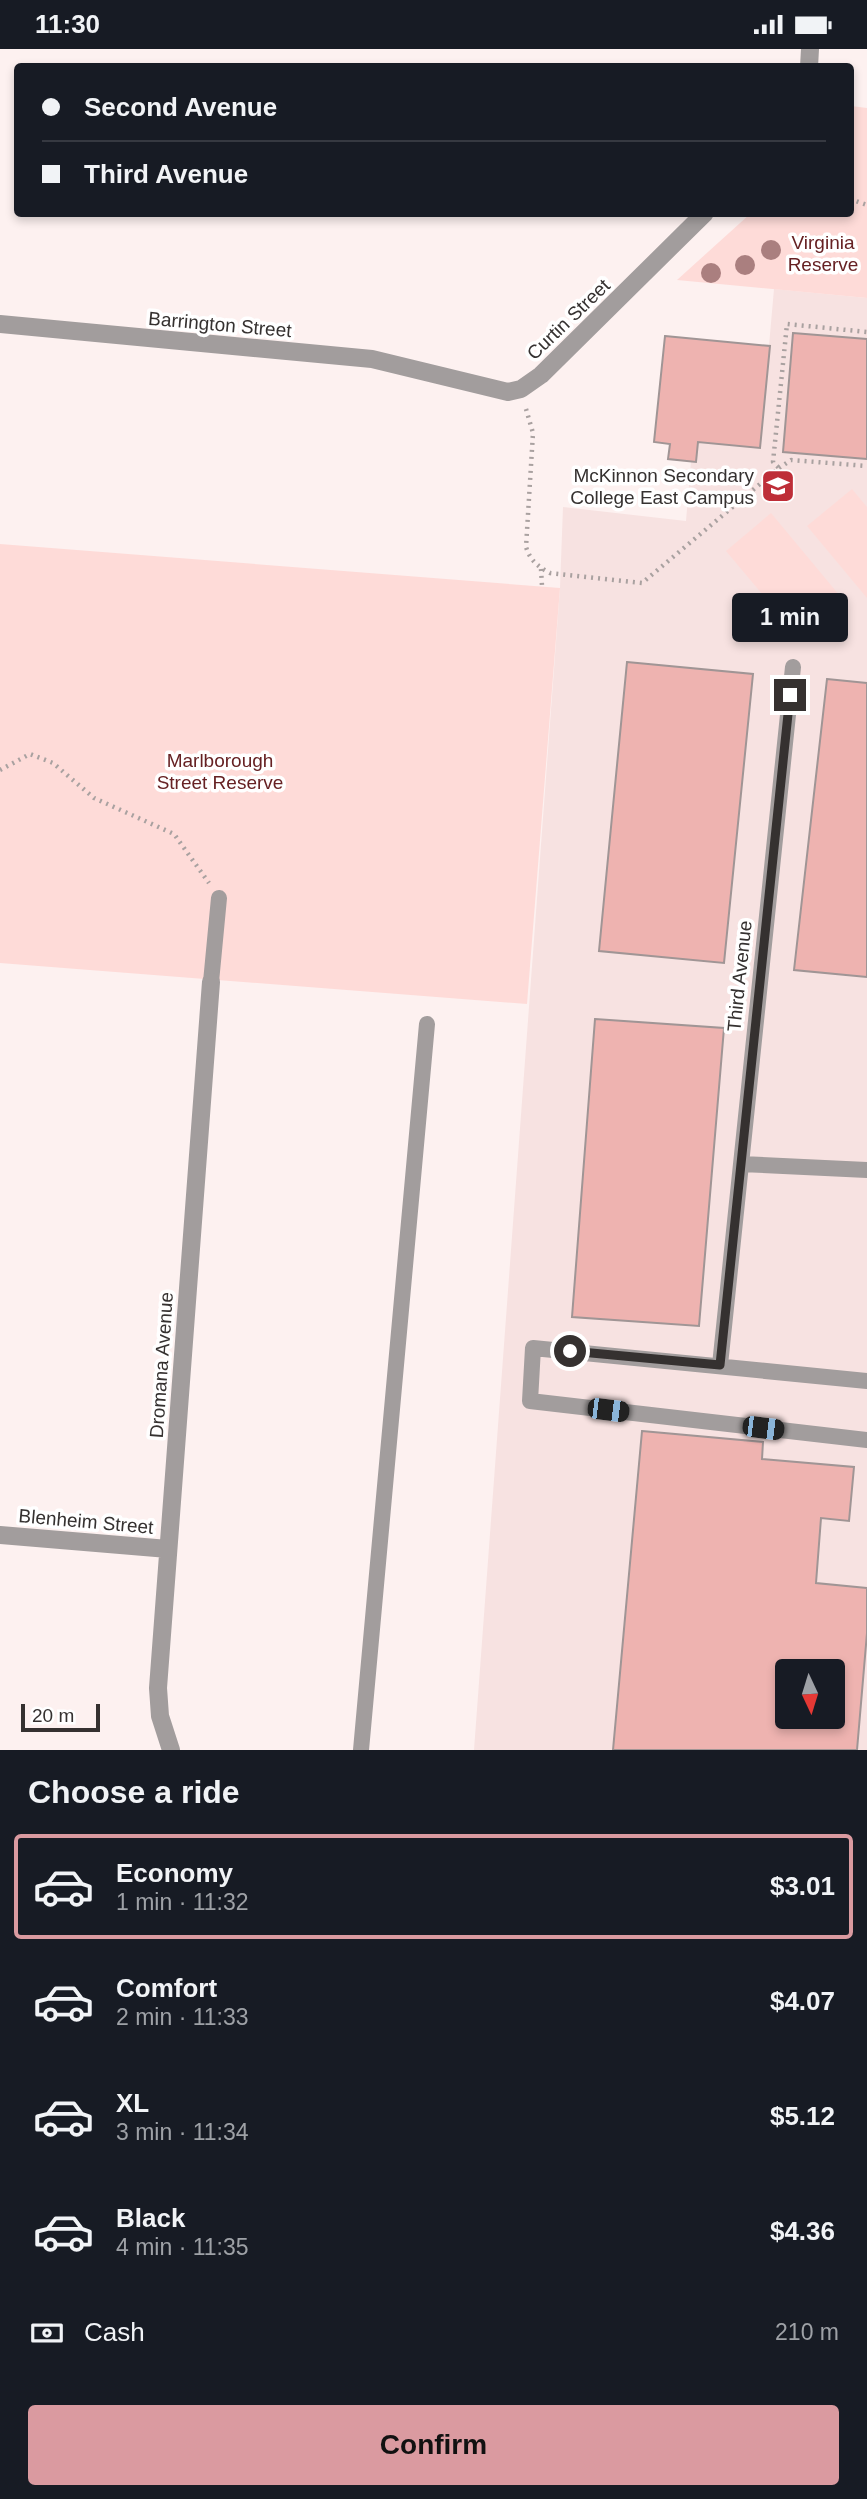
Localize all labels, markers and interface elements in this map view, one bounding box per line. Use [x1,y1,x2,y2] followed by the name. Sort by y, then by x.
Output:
[35,9,100,39] text: 11:30
[84,92,277,122] text: Second Avenue
[84,159,248,189] text: Third Avenue
[788,232,858,275] park label: Virginia Reserve
[523,274,615,364] street label: Curtin Street
[147,308,293,341] street label: Barrington Street
[570,465,754,508] place label: McKinnon Secondary College East Campus
[759,467,797,505] school or university icon: McKinnon Secondary College East Campus
[732,593,848,643] callout: 1 min
[760,604,820,630] text: 1 min
[774,679,806,711] route end
[157,750,283,793] park label: Marlborough Street Reserve
[723,919,756,1033] street label: Third Avenue
[146,1291,177,1439] street label: Dromana Avenue
[554,1335,586,1367] route start
[586,1397,631,1423] car
[741,1415,786,1441] car
[18,1505,155,1538] street label: Blenheim Street
[775,1659,845,1729] north arrow
[775,1659,845,1729] map controls
[21,1701,100,1733] scale bar
[32,1705,74,1726] text: 20 m
[28,1774,240,1810] text: Choose a ride
[32,1855,95,1918] icon: car
[116,1858,233,1888] text: Economy
[770,1871,835,1901] text: $3.01
[116,1889,249,1915] text: 1 min · 11:32
[32,1970,95,2033] icon: car
[116,1973,217,2003] text: Comfort
[770,1986,835,2016] text: $4.07
[116,2004,249,2030] text: 2 min · 11:33
[32,2085,95,2148] icon: car
[116,2088,149,2118] text: XL
[770,2101,835,2131] text: $5.12
[116,2119,249,2145] text: 3 min · 11:34
[32,2200,95,2263] icon: car
[116,2203,185,2233] text: Black
[770,2216,835,2246] text: $4.36
[116,2234,249,2260] text: 4 min · 11:35
[28,2314,66,2352] icon: cash
[84,2317,145,2347] text: Cash
[775,2319,839,2345] text: 210 m
[28,2405,839,2485] button: Confirm

